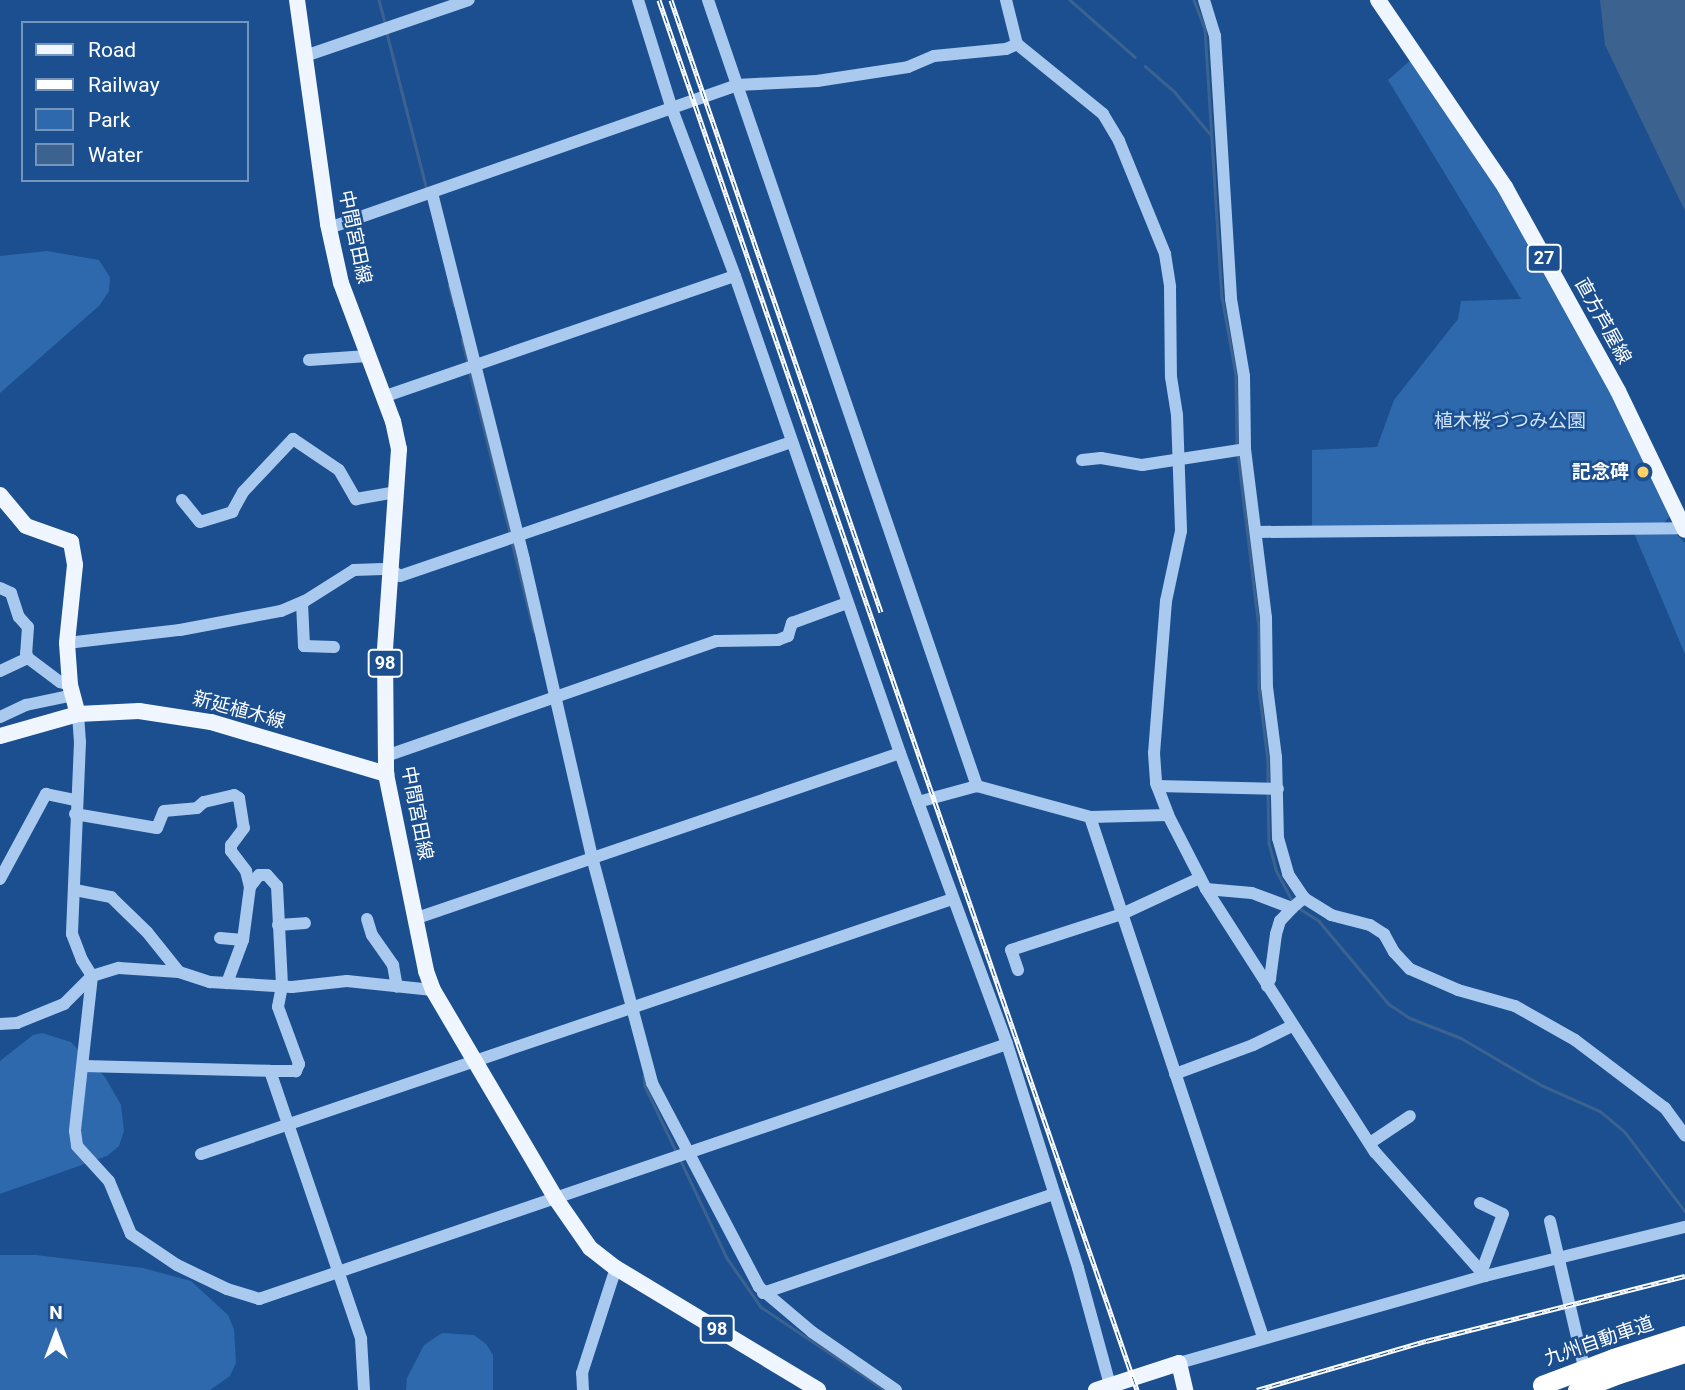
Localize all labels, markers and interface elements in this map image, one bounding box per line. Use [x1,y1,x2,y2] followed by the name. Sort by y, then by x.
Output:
[21,21,248,182] legend
[88,38,136,62] text: Road
[88,73,160,97] text: Railway
[88,108,130,132] text: Park
[88,143,143,167] text: Water
[334,188,376,286] street label: 中間宮田線
[1526,244,1562,272] road number: 27
[1570,274,1636,368] street label: 直方芦屋線
[1434,410,1586,432] park label: 植木桜づつみ公園
[1572,461,1629,483] place label: 記念碑
[1635,464,1651,480] marker: 記念碑
[368,648,402,678] road number: 98
[190,687,288,733] street label: 新延植木線
[397,764,437,862] street label: 中間宮田線
[21,1299,91,1369] north arrow
[49,1301,63,1324] text: N
[1541,1312,1657,1370] street label: 九州自動車道
[700,1314,734,1344] road number: 98

